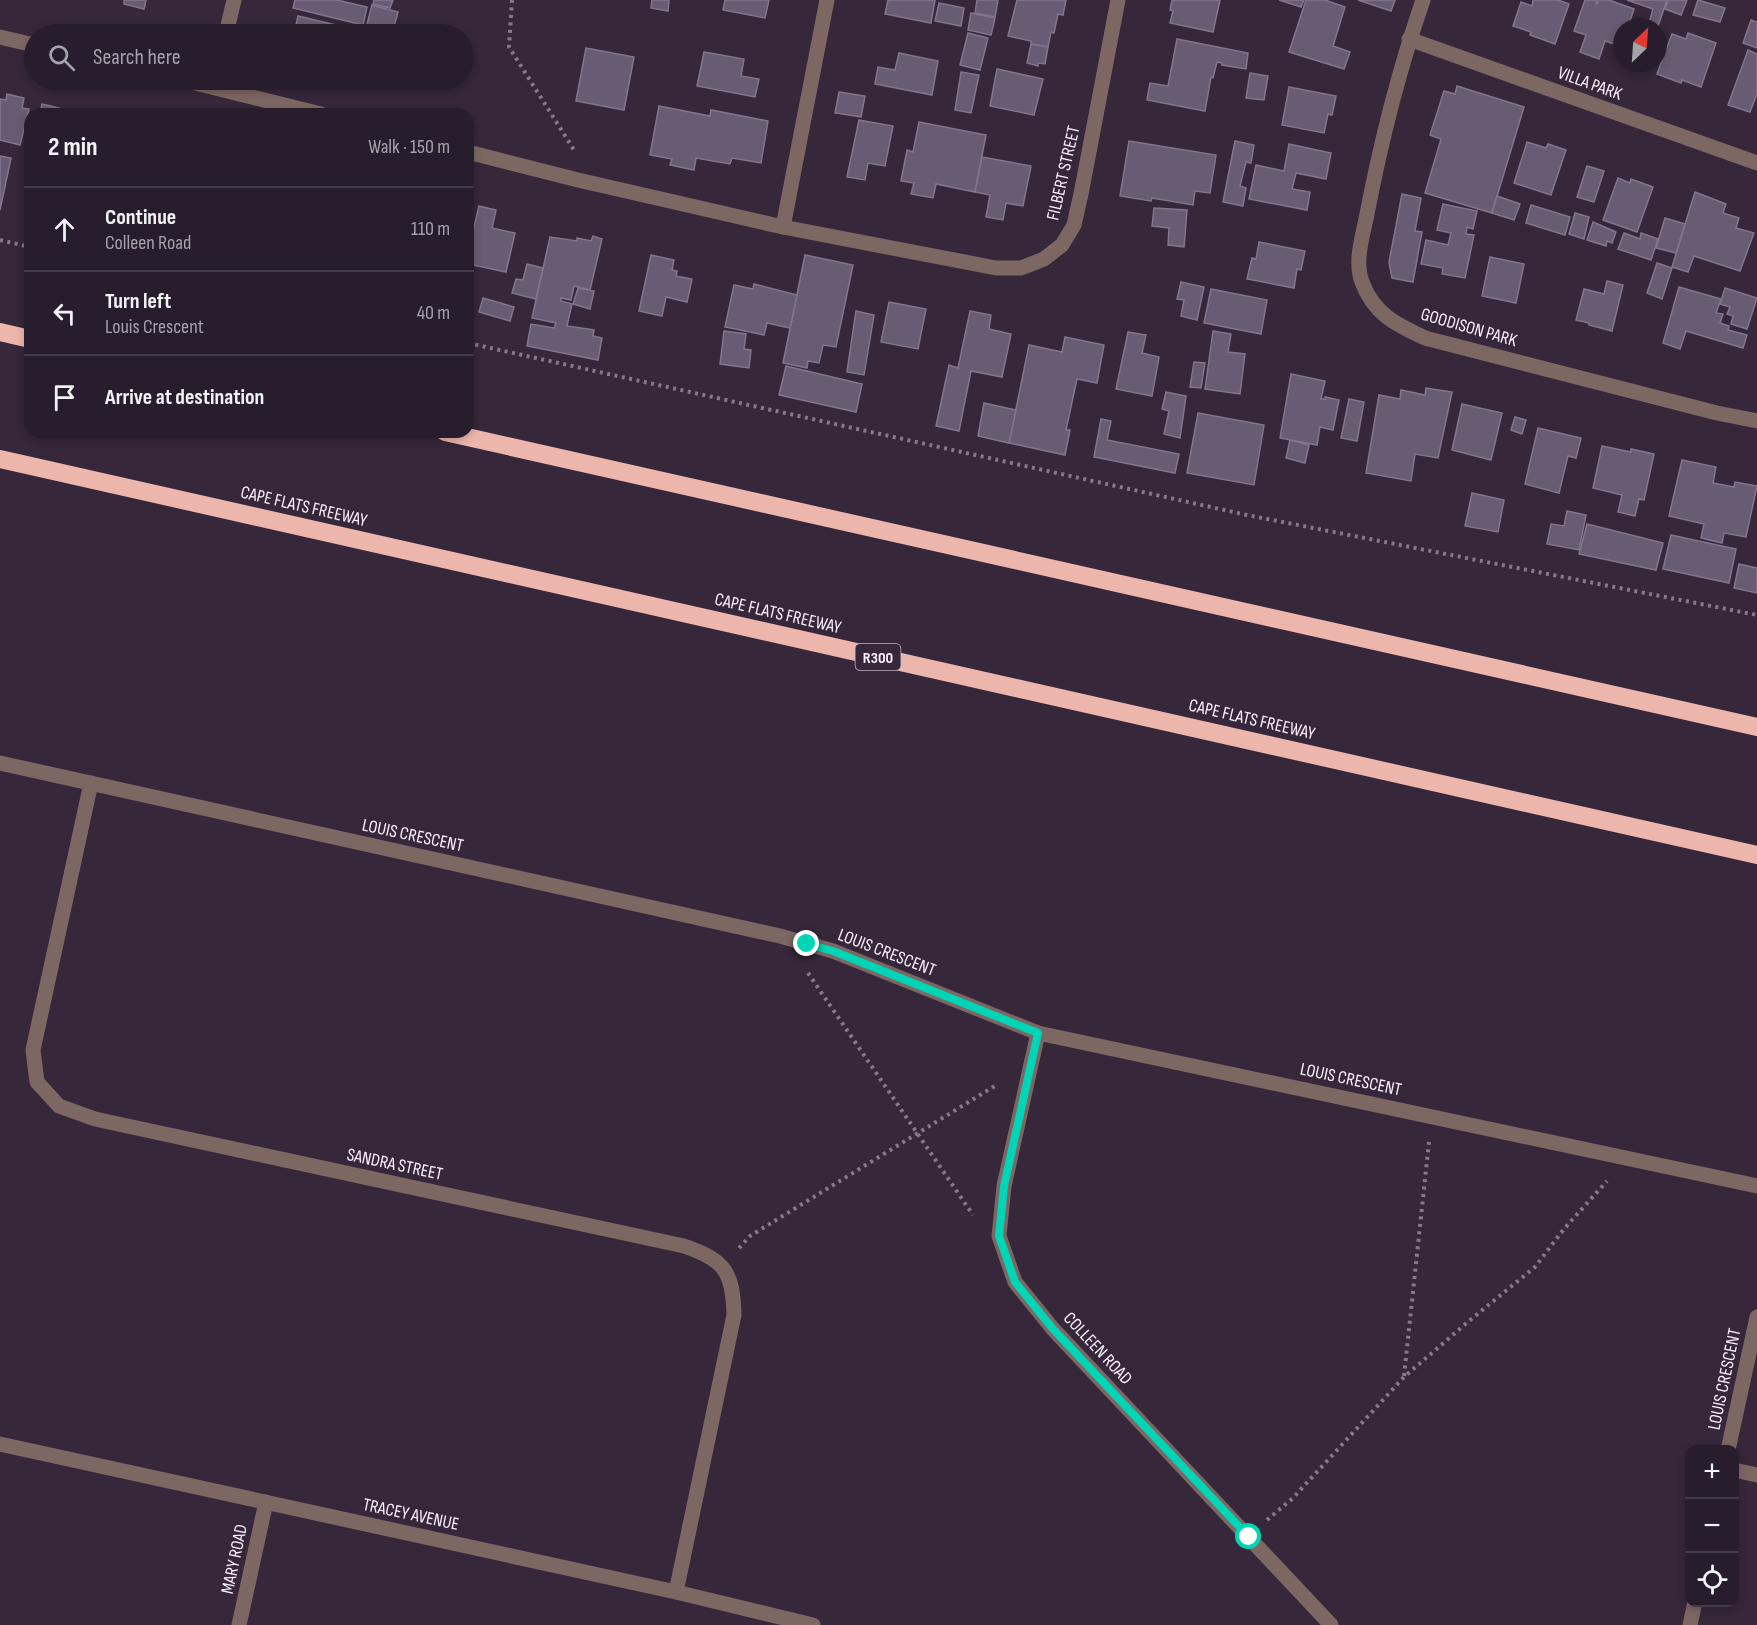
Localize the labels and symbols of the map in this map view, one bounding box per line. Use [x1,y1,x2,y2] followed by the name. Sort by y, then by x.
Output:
[1613,18,1667,72] north arrow
[1555,62,1626,105] street label: VILLA PARK
[1042,124,1085,222] street label: FILBERT STREET
[1418,304,1520,351] street label: GOODISON PARK
[239,482,370,531] street label: CAPE FLATS FREEWAY
[713,589,844,638] street label: CAPE FLATS FREEWAY
[856,644,900,670] road number: R300
[1187,695,1318,744] street label: CAPE FLATS FREEWAY
[360,814,466,856] street label: LOUIS CRESCENT
[835,924,939,981] street label: LOUIS CRESCENT
[793,930,819,956] route end
[1298,1058,1404,1100] street label: LOUIS CRESCENT
[345,1144,445,1185] street label: SANDRA STREET
[1059,1308,1136,1389] street label: COLLEEN ROAD
[1703,1326,1745,1432] street label: LOUIS CRESCENT
[361,1494,461,1535] street label: TRACEY AVENUE
[217,1523,252,1596] street label: MARY ROAD
[1235,1523,1261,1549] route start

